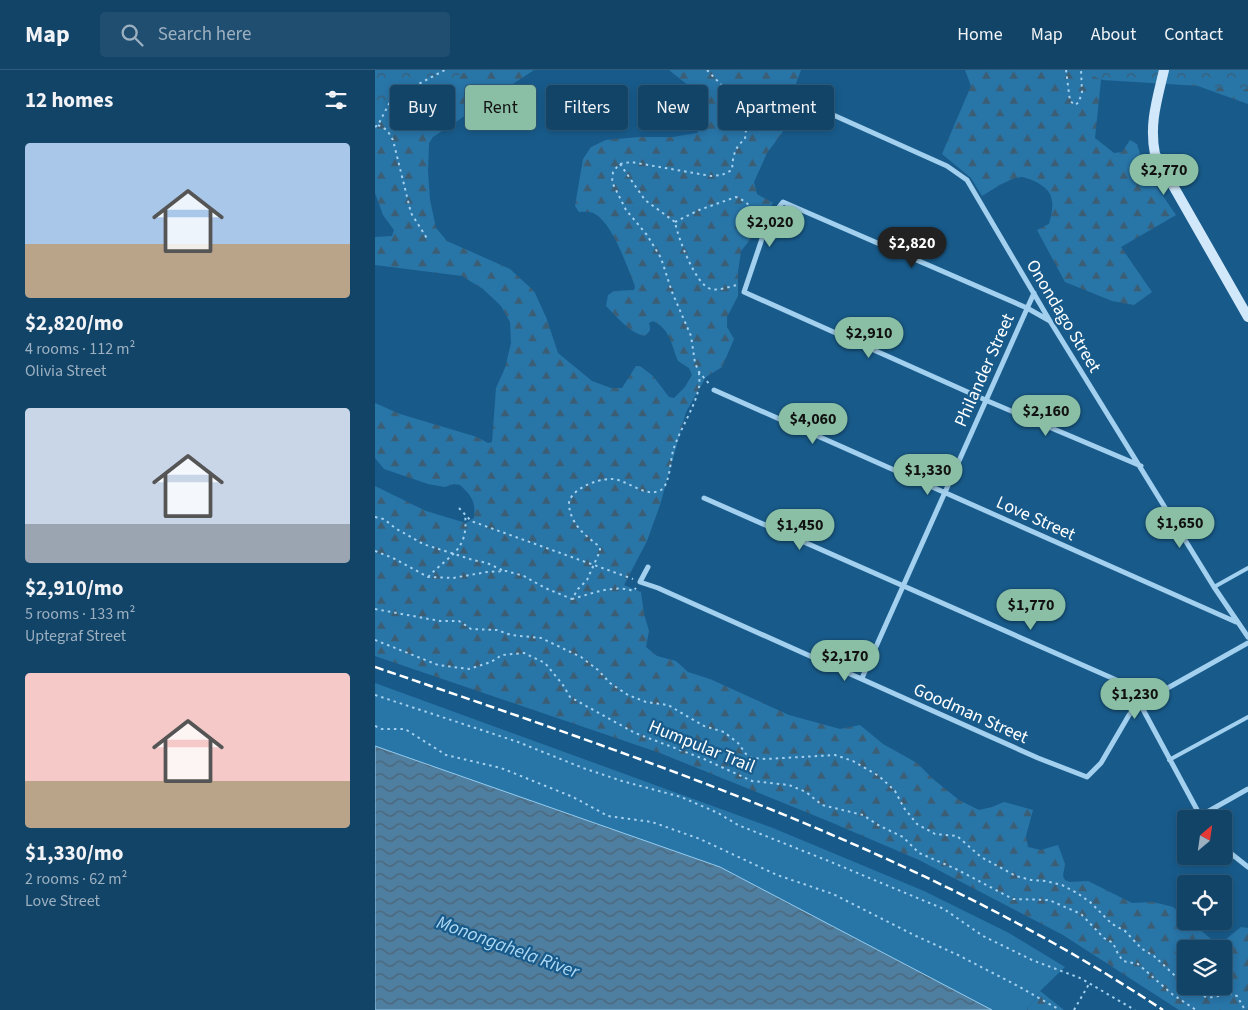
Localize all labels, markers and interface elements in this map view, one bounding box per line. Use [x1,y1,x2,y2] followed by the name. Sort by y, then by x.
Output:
[100,12,450,57] search box
[25,17,70,52] text: Map
[118,21,146,49] icon: search
[158,21,251,48] text: Search here
[957,22,1003,47] text: Home
[1031,22,1063,47] text: Map
[1091,22,1136,47] text: About
[1164,22,1223,47] text: Contact
[25,85,113,115] text: 12 homes
[390,85,455,130] chip: Buy
[465,85,536,130] chip: Rent
[546,85,628,130] chip: Filters
[638,85,708,130] chip: New
[718,85,834,130] chip: Apartment
[322,86,350,114] icon: filters
[1123,154,1205,196] pin: $2,770
[1140,159,1188,181] text: $2,770
[143,176,233,266] icon: home
[729,206,811,248] pin: $2,020
[746,211,794,233] text: $2,020
[871,226,953,269] pin: $2,820
[888,232,936,254] text: $2,820
[1020,255,1107,377] street label: Onondago Street
[25,308,124,338] text: $2,820/mo
[948,309,1021,431] street label: Philander Street
[828,316,910,359] pin: $2,910
[845,322,893,344] text: $2,910
[25,338,135,360] text: 4 rooms · 112 m²
[25,360,106,382] text: Olivia Street
[1005,394,1087,437] pin: $2,160
[1022,400,1070,422] text: $2,160
[772,402,854,445] pin: $4,060
[789,408,837,430] text: $4,060
[143,441,233,531] icon: home
[887,454,969,496] pin: $1,330
[904,459,952,481] text: $1,330
[992,490,1079,547] street label: Love Street
[1139,506,1221,549] pin: $1,650
[759,508,841,551] pin: $1,450
[1156,512,1204,534] text: $1,650
[776,514,824,536] text: $1,450
[25,573,124,603] text: $2,910/mo
[990,588,1072,631] pin: $1,770
[1007,594,1055,616] text: $1,770
[25,603,135,625] text: 5 rooms · 133 m²
[25,625,126,647] text: Uptegraf Street
[804,640,886,682] pin: $2,170
[821,645,869,667] text: $2,170
[909,677,1032,750] street label: Goodman Street
[1094,678,1176,720] pin: $1,230
[1111,683,1159,705] text: $1,230
[143,706,233,796] icon: home
[645,714,759,779] street label: Humpular Trail
[1177,810,1233,865] north arrow
[1177,810,1232,995] map controls
[25,838,124,868] text: $1,330/mo
[25,868,127,890] text: 2 rooms · 62 m²
[1177,875,1232,930] button: locate
[25,890,100,912] text: Love Street
[432,909,584,986] water label: Monongahela River
[1177,940,1232,995] button: layers

